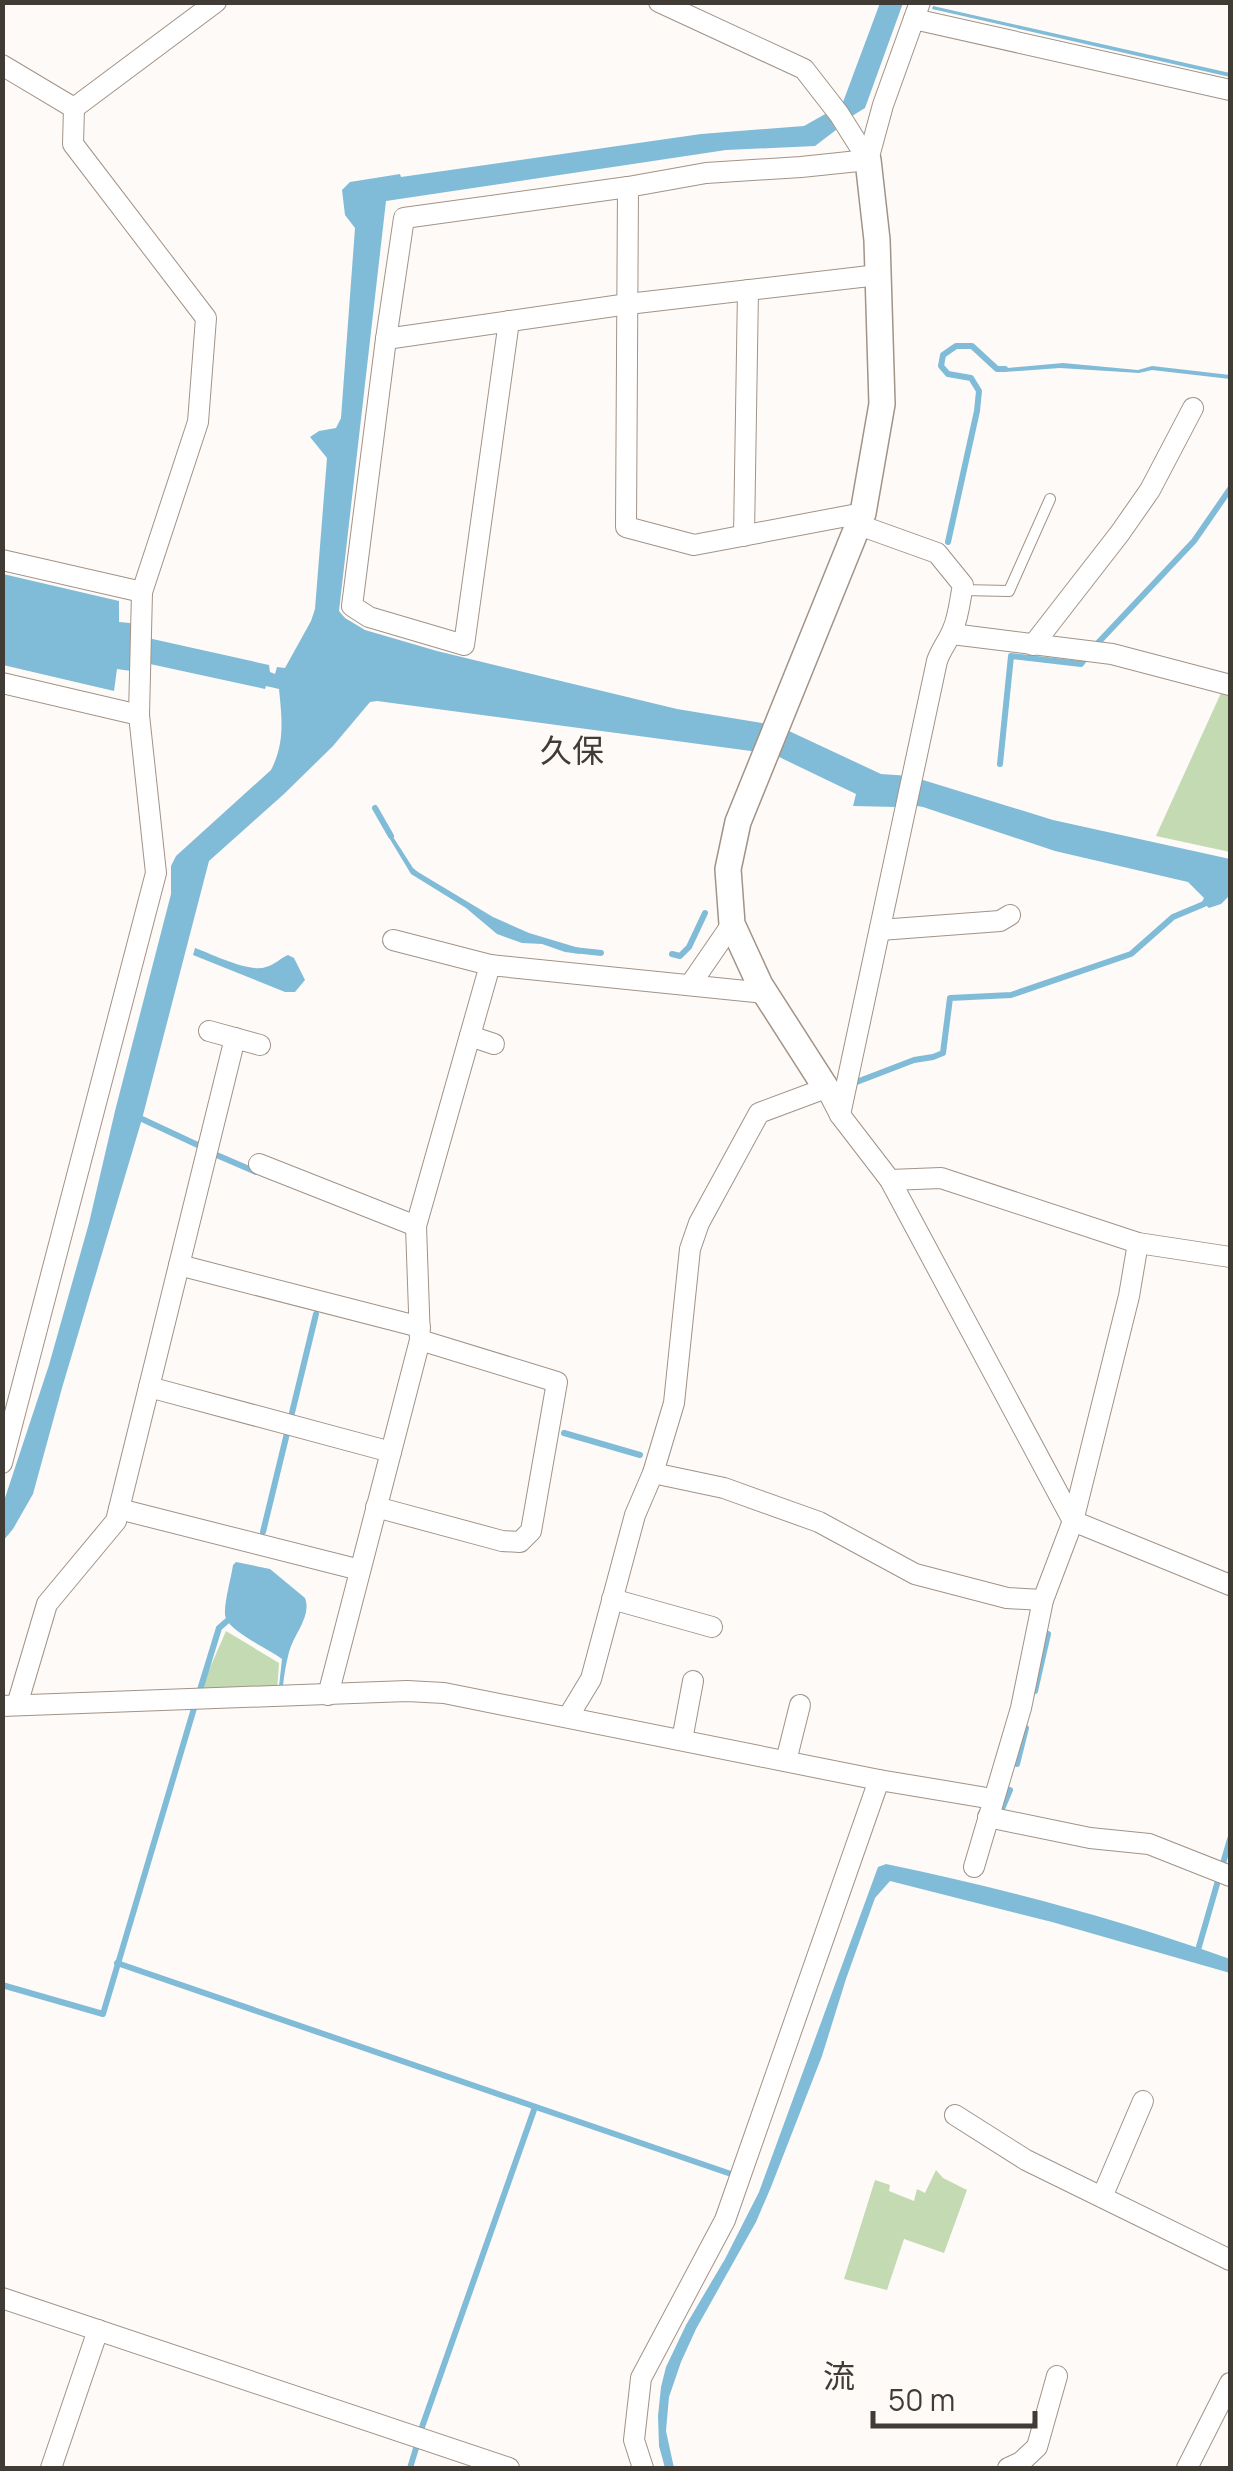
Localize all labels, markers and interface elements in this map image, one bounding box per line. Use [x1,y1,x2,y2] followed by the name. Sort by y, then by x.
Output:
[540,728,604,772] district label: 久保
[823,2354,855,2398] district label: 流
[873,2366,1036,2428] scale bar
[888,2379,955,2420] text: 50 m

